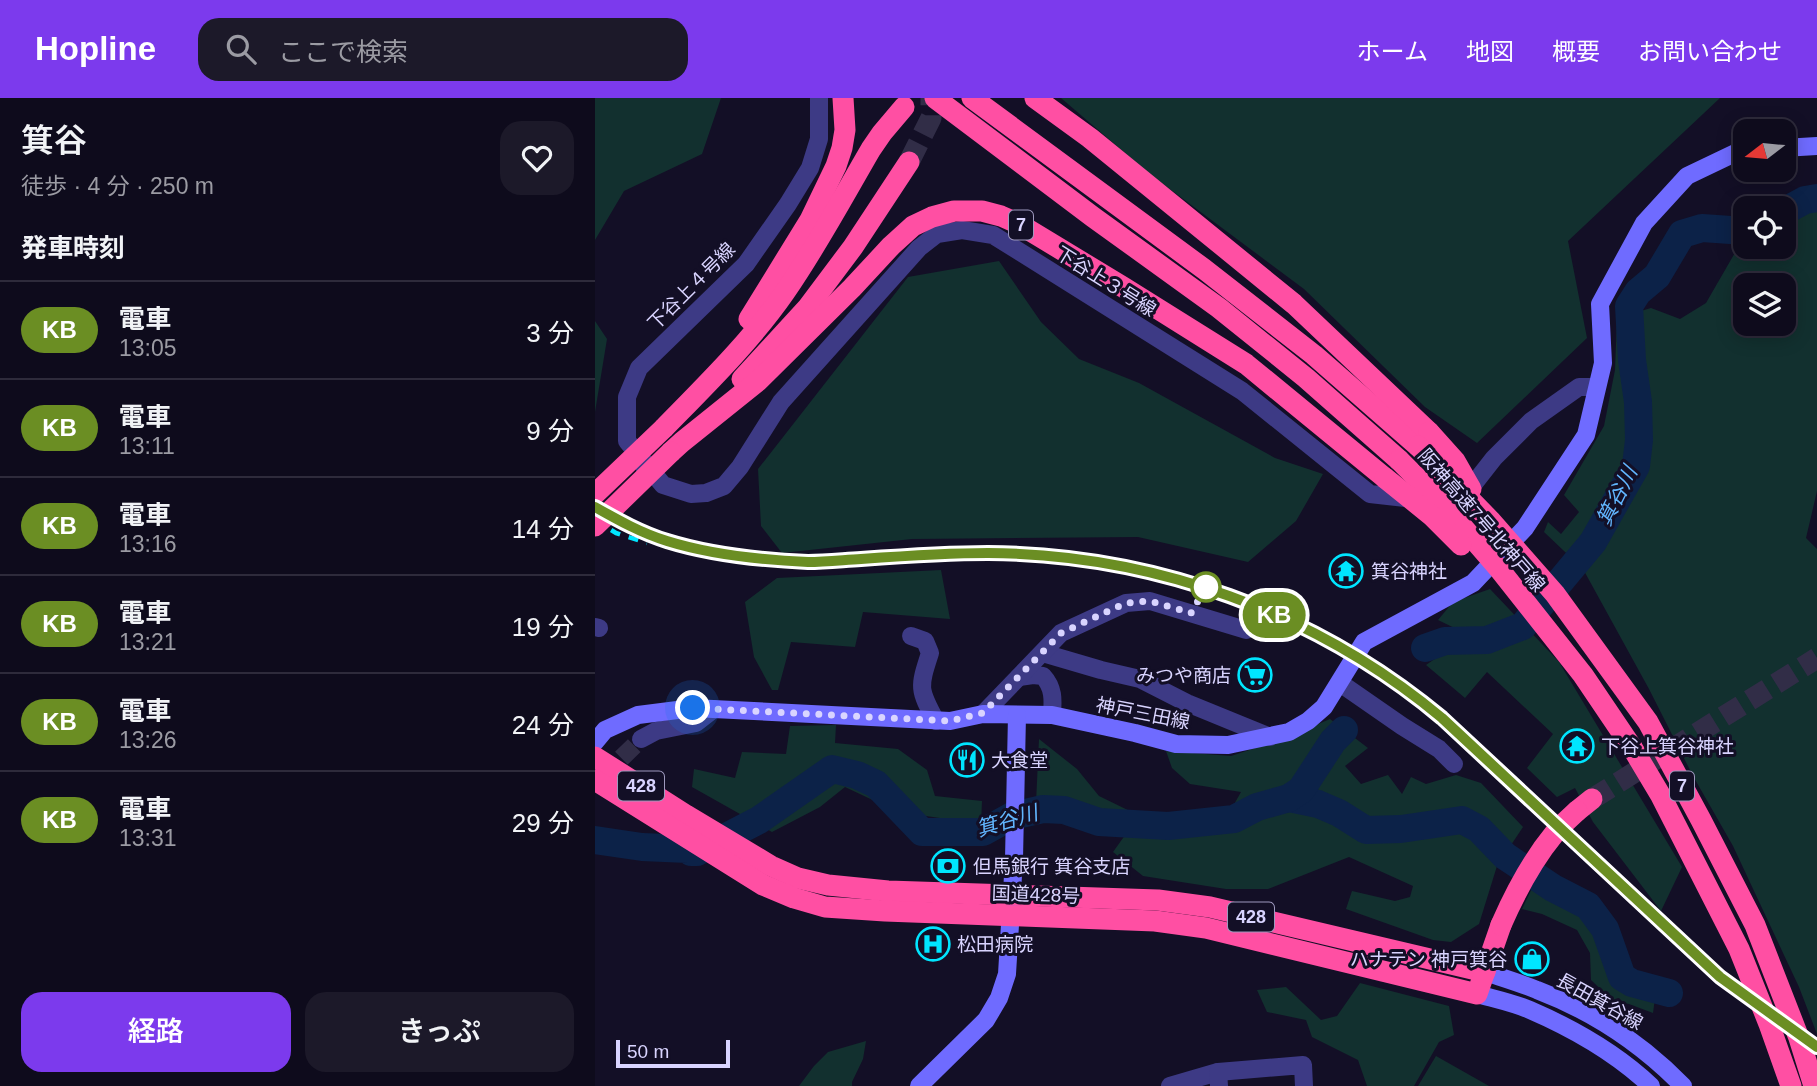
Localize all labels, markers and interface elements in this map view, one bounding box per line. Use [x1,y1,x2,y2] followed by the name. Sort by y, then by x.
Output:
[198,18,688,81] search box
[35,30,156,67] text: Hopline
[222,30,260,68] icon: search
[278,37,408,67] text: ここで検索
[1357,38,1428,65] text: ホーム
[1466,38,1514,65] text: 地図
[1552,38,1600,65] text: 概要
[1638,38,1782,65] text: お問い合わせ
[1733,119,1795,182] north arrow
[1733,119,1796,336] map controls
[500,121,574,195] button: heart
[21,122,87,159] text: 箕谷
[21,173,214,199] text: 徒歩 · 4 分 · 250 m
[1733,196,1796,259] button: locate
[1009,210,1033,240] road number: 7
[21,233,125,263] text: 発車時刻
[644,239,739,334] street label: 下谷上４号線
[1052,242,1160,321] street label: 下谷上３号線
[1733,273,1796,336] button: layers
[119,304,171,334] text: 電車
[42,316,77,343] text: KB
[526,318,574,348] text: 3 分
[119,335,177,361] text: 13:05
[119,402,171,432] text: 電車
[42,414,77,441] text: KB
[526,416,574,446] text: 9 分
[119,433,175,459] text: 13:11
[1414,445,1549,596] street label: 阪神高速7号北神戸線
[1592,461,1642,529] water label: 箕谷川
[119,500,171,530] text: 電車
[42,512,77,539] text: KB
[512,514,574,544] text: 14 分
[119,531,177,557] text: 13:16
[1327,552,1365,590] temple icon: 箕谷神社
[1371,561,1447,582] place label: 箕谷神社
[1191,572,1221,602] unlabelled marker
[1243,592,1305,638] line badge: KB
[119,598,171,628] text: 電車
[1257,601,1291,628] text: KB
[42,610,77,637] text: KB
[512,612,574,642] text: 19 分
[119,629,177,655] text: 13:21
[1236,656,1274,694] supermarket icon: みつや商店
[1136,665,1231,686] place label: みつや商店
[675,690,710,725] your location
[1094,694,1192,733] street label: 神戸三田線
[119,696,171,726] text: 電車
[42,708,77,735] text: KB
[512,710,574,740] text: 24 分
[119,727,177,753] text: 13:26
[1558,727,1596,765] temple icon: 下谷上箕谷神社
[1601,736,1734,757] place label: 下谷上箕谷神社
[948,741,986,779] restaurant icon: 大食堂
[991,750,1048,771] place label: 大食堂
[618,772,664,800] road number: 428
[1670,772,1694,800] road number: 7
[119,794,171,824] text: 電車
[973,800,1042,840] water label: 箕谷川
[42,806,77,833] text: KB
[512,808,574,838] text: 29 分
[119,825,177,851] text: 13:31
[929,847,967,885] bank icon: 但馬銀行 箕谷支店
[973,856,1130,877] place label: 但馬銀行 箕谷支店
[991,882,1081,907] street label: 国道428号
[1228,902,1274,932] road number: 428
[914,925,952,963] hospital icon: 松田病院
[957,934,1033,955] place label: 松田病院
[1513,940,1551,978] shop icon: ハナテン 神戸箕谷
[1350,949,1507,970] place label: ハナテン 神戸箕谷
[1553,969,1646,1034] street label: 長田箕谷線
[21,992,291,1072] button: 経路
[305,992,574,1072] button: きっぷ
[616,1037,730,1069] scale bar
[627,1041,669,1062] text: 50 m

